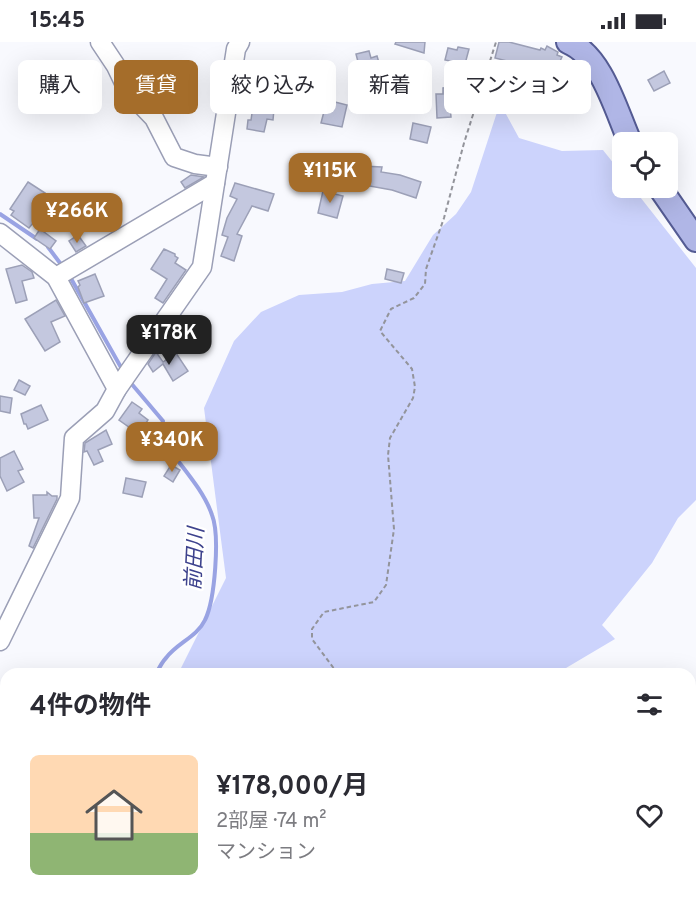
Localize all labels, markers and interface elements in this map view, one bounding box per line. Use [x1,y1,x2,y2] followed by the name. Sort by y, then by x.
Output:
[30,8,85,35] text: 15:45
[18,60,102,114] chip: 購入
[114,60,198,114] chip: 賃貸
[210,60,336,114] chip: 絞り込み
[348,60,432,114] chip: 新着
[444,60,591,114] chip: マンション
[612,132,678,198] map controls
[612,132,678,198] button: locate
[288,153,372,204] pin: ¥115K
[303,159,357,185] text: ¥115K
[35,193,119,244] pin: ¥266K
[45,199,109,225] text: ¥266K
[127,315,211,366] pin: ¥178K
[141,321,197,347] text: ¥178K
[130,422,214,473] pin: ¥340K
[140,428,204,454] text: ¥340K
[181,525,211,591] water label: 前田川
[633,688,666,721] icon: filters
[30,691,151,724] text: 4件の物件
[216,771,369,804] text: ¥178,000/月
[78,779,150,851] icon: home
[633,799,666,832] icon: heart
[216,809,327,835] text: 2部屋 · 74 m²
[216,840,316,866] text: マンション

